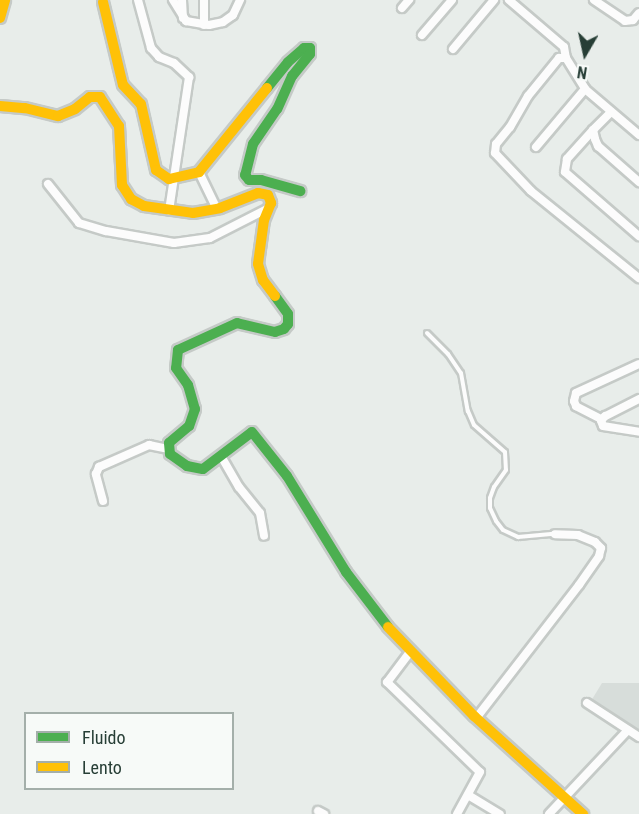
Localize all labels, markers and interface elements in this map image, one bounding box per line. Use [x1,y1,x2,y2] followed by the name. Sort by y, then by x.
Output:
[555,24,615,84] north arrow
[576,62,588,82] text: N
[24,712,234,790] legend
[82,727,126,748] text: Fluido
[82,757,122,778] text: Lento

